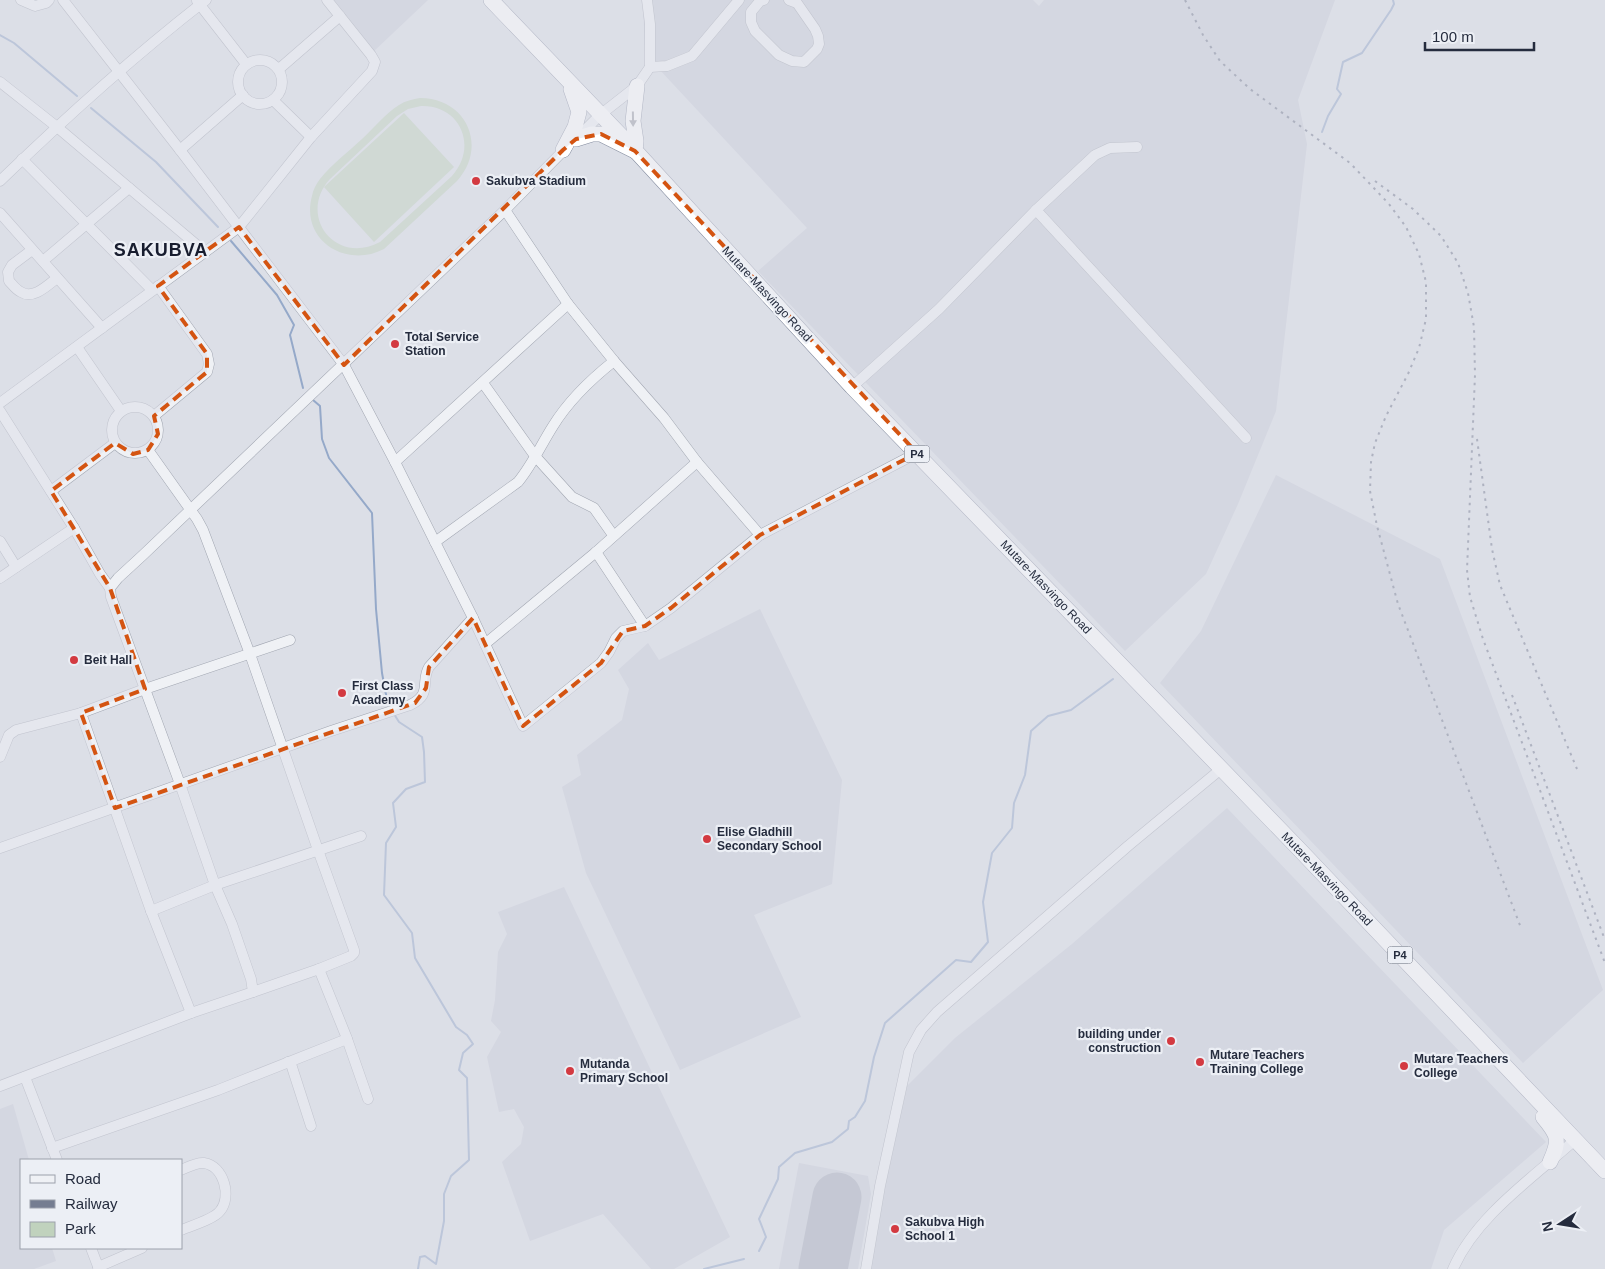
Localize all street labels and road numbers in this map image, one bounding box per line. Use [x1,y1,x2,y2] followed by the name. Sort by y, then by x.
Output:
[719,244,815,344] street label: Mutare-Masvingo Road
[904,446,930,462] road number: P4
[998,537,1094,637] street label: Mutare-Masvingo Road
[1279,829,1375,929] street label: Mutare-Masvingo Road
[1388,946,1412,964] road number: P4

